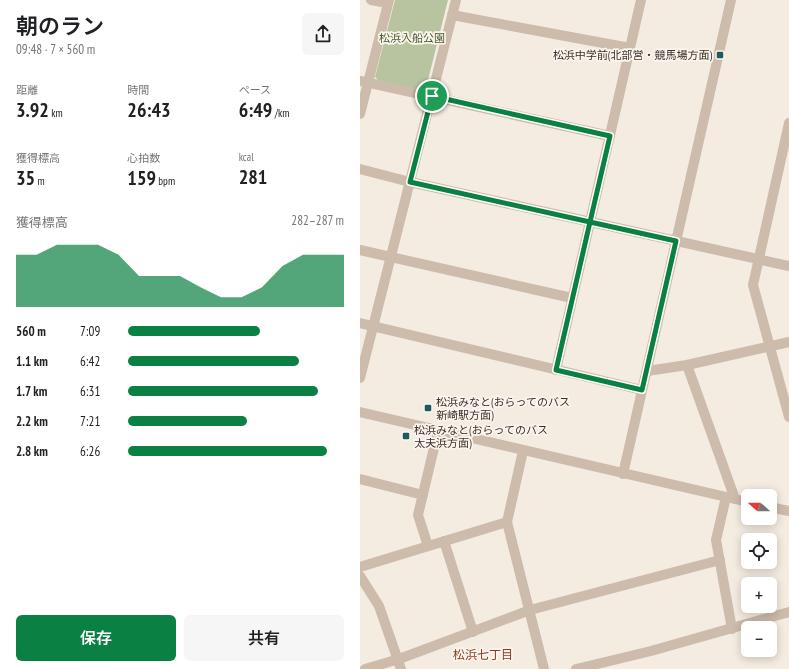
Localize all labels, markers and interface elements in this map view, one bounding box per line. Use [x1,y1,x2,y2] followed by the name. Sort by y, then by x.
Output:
[16,12,104,40] text: 朝のラン
[302,13,344,55] button: share
[379,31,445,45] park label: 松浜入船公園
[16,41,95,58] text: 09:48 · 7 × 560 m
[553,48,712,62] place label: 松浜中学前(北部営・競馬場方面)
[715,50,725,60] marker: 松浜中学前(北部営・競馬場方面)
[415,79,449,113] pin
[16,83,38,97] text: 距離
[127,83,149,97] text: 時間
[239,83,271,97] text: ペース
[421,85,443,107] icon: arrive
[16,97,49,123] text: 3.92
[127,97,171,123] text: 26:43
[239,97,272,123] text: 6:49
[49,106,63,120] text: km
[272,106,289,120] text: /km
[239,150,254,164] text: kcal
[16,151,60,165] text: 獲得標高
[127,151,160,165] text: 心拍数
[239,164,267,190] text: 281
[16,165,35,191] text: 35
[127,165,156,191] text: 159
[35,174,45,188] text: m
[156,174,175,188] text: bpm
[291,212,344,229] text: 282–287 m
[16,214,68,231] text: 獲得標高
[16,323,46,340] text: 560 m
[80,323,100,340] text: 7:09
[16,353,48,370] text: 1.1 km
[80,353,100,370] text: 6:42
[16,383,47,400] text: 1.7 km
[80,383,100,400] text: 6:31
[436,395,570,422] place label: 松浜みなと(おらってのバス 新崎駅方面)
[423,403,433,413] marker: 松浜みなと(おらってのバス 新崎駅方面)
[16,413,48,430] text: 2.2 km
[80,413,100,430] text: 7:21
[414,423,548,450] place label: 松浜みなと(おらってのバス 太夫浜方面)
[401,431,411,441] marker: 松浜みなと(おらってのバス 太夫浜方面)
[16,443,48,460] text: 2.8 km
[80,443,100,460] text: 6:26
[741,489,777,525] north arrow
[741,489,777,657] map controls
[741,533,777,569] button: locate
[741,577,777,613] button: +
[16,615,176,661] button: 保存
[184,615,344,661] button: 共有
[741,621,777,657] button: −
[453,647,513,662] district label: 松浜七丁目

